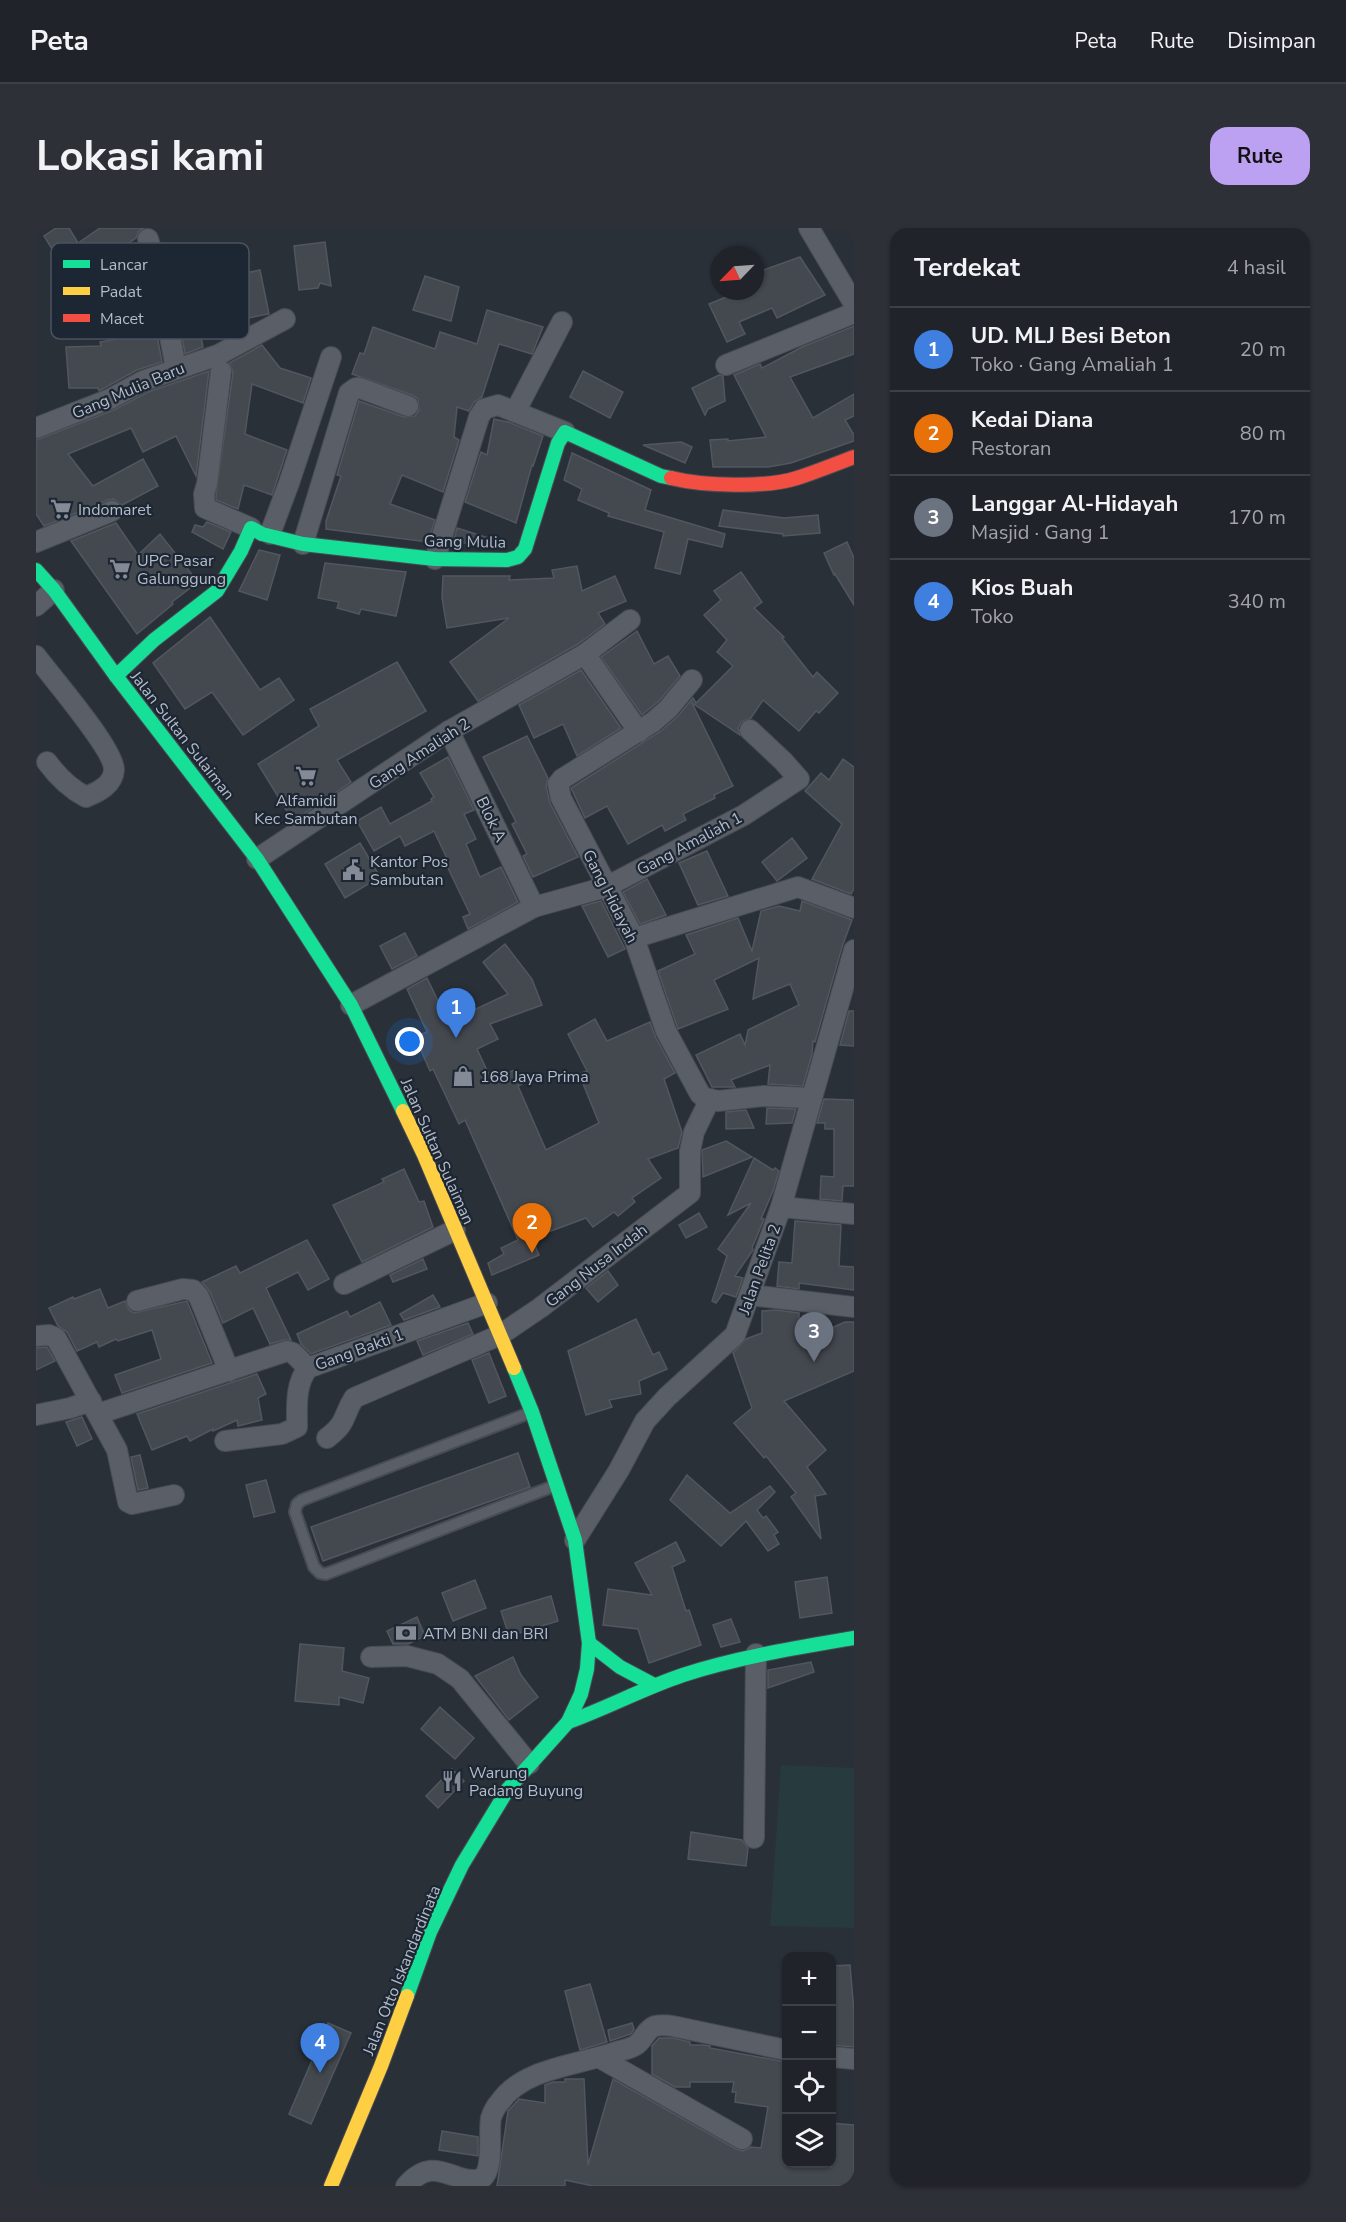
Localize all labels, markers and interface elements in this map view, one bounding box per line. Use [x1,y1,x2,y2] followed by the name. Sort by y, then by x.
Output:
[30,22,89,60] text: Peta
[1075,27,1117,55] text: Peta
[1150,27,1194,55] text: Rute
[1227,27,1316,55] text: Disimpan
[1210,127,1310,185] button: Rute
[36,128,264,185] text: Lokasi kami
[51,243,249,339] legend
[710,246,764,300] north arrow
[914,250,1020,285] text: Terdekat
[100,254,148,276] text: Lancar
[1227,254,1286,281] text: 4 hasil
[100,281,142,303] text: Padat
[100,308,144,330] text: Macet
[971,321,1171,351] text: UD. MLJ Besi Beton
[928,336,940,363] text: 1
[1240,336,1286,363] text: 20 m
[971,351,1174,378] text: Toko · Gang Amaliah 1
[69,357,188,425] street label: Gang Mulia Baru
[971,405,1093,435] text: Kedai Diana
[928,420,940,447] text: 2
[1240,420,1286,447] text: 80 m
[971,435,1051,462] text: Restoran
[971,489,1178,519] text: Langgar Al-Hidayah
[49,497,73,521] supermarket icon: Indomaret
[78,499,152,521] place label: Indomaret
[928,504,940,531] text: 3
[1228,504,1286,531] text: 170 m
[971,519,1110,546] text: Masjid · Gang 1
[424,530,506,554] street label: Gang Mulia
[137,550,226,590] place label: UPC Pasar Galunggung
[108,557,132,581] supermarket icon: UPC Pasar Galunggung
[971,573,1073,603] text: Kios Buah
[928,588,940,615] text: 4
[1228,588,1286,615] text: 340 m
[971,603,1014,630] text: Toko
[124,666,239,805] street label: Jalan Sultan Sulaiman
[365,713,474,795] street label: Gang Amaliah 2
[294,764,318,788] supermarket icon: Alfamidi Kec Sambutan
[254,790,358,830] place label: Alfamidi Kec Sambutan
[471,793,512,846] street label: Blok A
[633,807,746,881] street label: Gang Amaliah 1
[577,846,643,947] street label: Gang Hidayah
[370,851,448,891] place label: Kantor Pos Sambutan
[341,858,365,882] public building icon: Kantor Pos Sambutan
[436,988,476,1038] pin: 1
[395,1027,424,1056] your location
[451,1064,475,1088] shop icon: 168 Jaya Prima
[480,1066,589,1088] place label: 168 Jaya Prima
[395,1074,479,1228] street label: Jalan Sultan Sulaiman
[512,1204,552,1253] pin: 2
[541,1219,652,1313] street label: Gang Nusa Indah
[733,1221,786,1318] street label: Jalan Pelita 2
[794,1312,834,1362] pin: 3
[312,1324,407,1376] street label: Gang Bakti 1
[394,1621,418,1645] bank icon: ATM BNI dan BRI
[423,1623,548,1645] place label: ATM BNI dan BRI
[469,1762,583,1802] place label: Warung Padang Buyung
[440,1769,464,1793] restaurant icon: Warung Padang Buyung
[357,1882,446,2060] street label: Jalan Otto Iskandardinata
[782,1952,836,2168] map controls
[782,1952,836,2006] button: +
[782,2006,836,2060] button: −
[300,2024,340,2073] pin: 4
[782,2060,836,2114] button: locate
[782,2114,836,2168] button: layers

